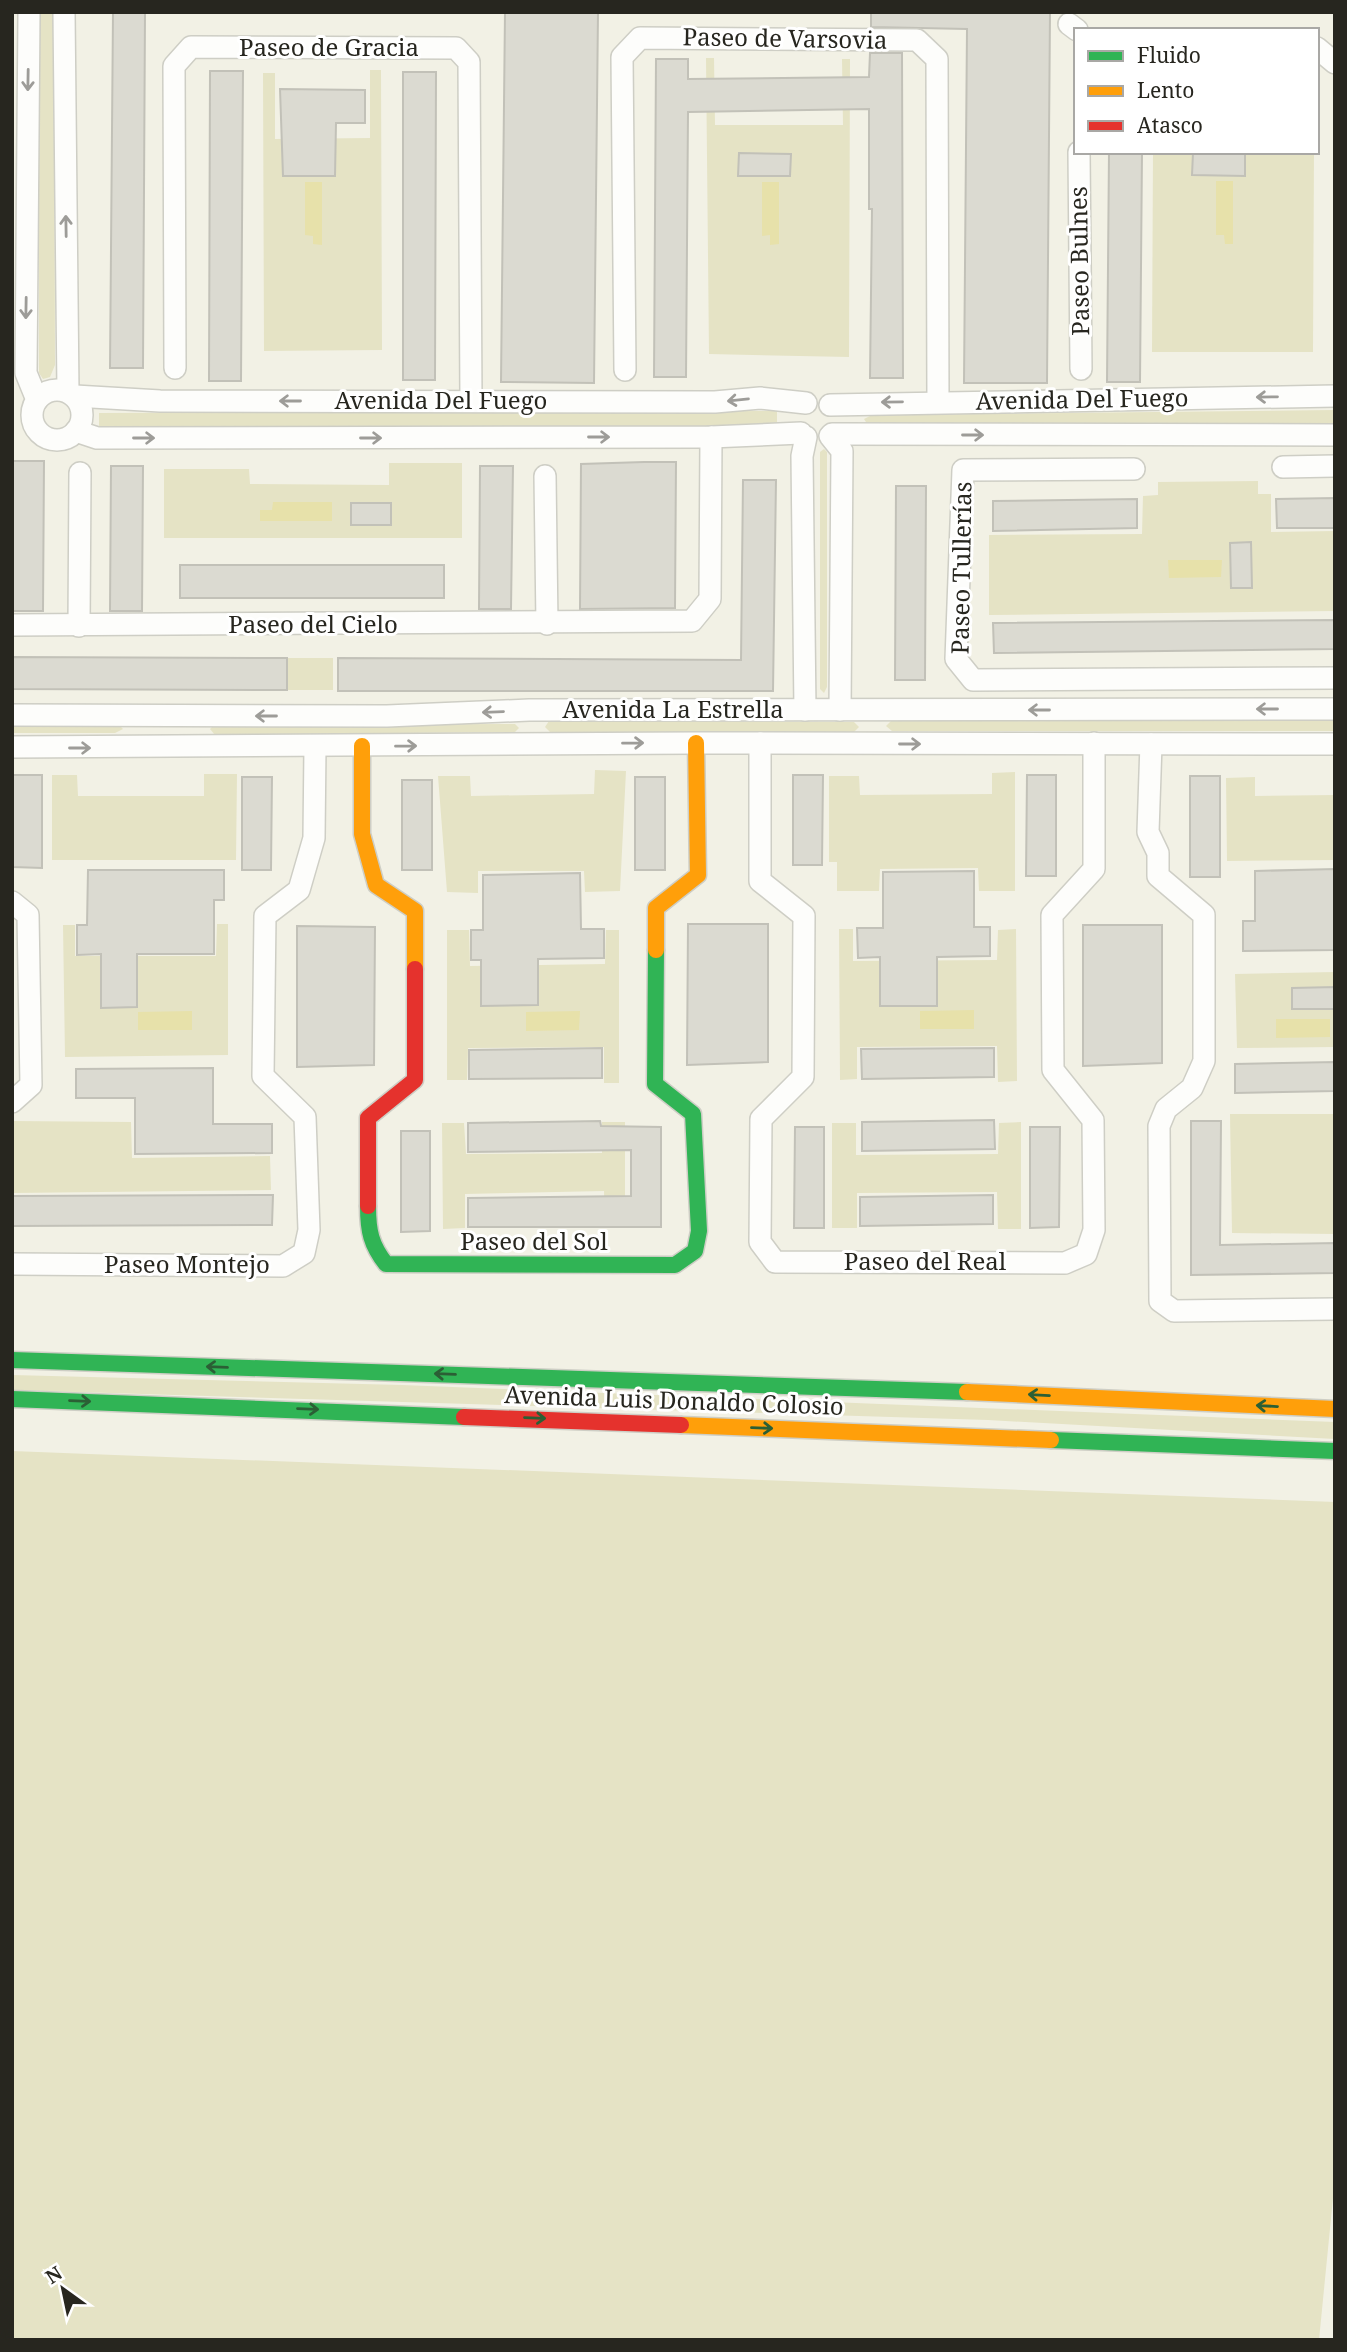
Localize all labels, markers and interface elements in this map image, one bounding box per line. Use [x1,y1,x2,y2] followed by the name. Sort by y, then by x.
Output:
[682,19,888,56] street label: Paseo de Varsovia
[1074,28,1319,154] legend
[239,30,419,63] street label: Paseo de Gracia
[1137,41,1201,69] text: Fluido
[21,69,35,92] one-way arrow
[1137,76,1194,104] text: Lento
[1137,111,1203,139] text: Atasco
[1061,186,1096,336] street label: Paseo Bulnes
[59,214,73,237] one-way arrow
[19,296,33,319] one-way arrow
[975,380,1189,417] street label: Avenida Del Fuego
[335,383,547,416] street label: Avenida Del Fuego
[1255,390,1278,404] one-way arrow
[279,394,302,408] one-way arrow
[727,394,750,407] one-way arrow
[881,396,904,409] one-way arrow
[962,428,985,442] one-way arrow
[587,430,610,444] one-way arrow
[132,431,155,445] one-way arrow
[359,431,382,445] one-way arrow
[942,481,979,655] street label: Paseo Tullerías
[228,607,398,640] street label: Paseo del Cielo
[562,692,784,725] street label: Avenida La Estrella
[1255,702,1278,716] one-way arrow
[1028,703,1051,717] one-way arrow
[482,705,505,718] one-way arrow
[254,709,277,723] one-way arrow
[622,736,645,750] one-way arrow
[898,737,921,751] one-way arrow
[394,739,417,752] one-way arrow
[69,741,92,755] one-way arrow
[460,1224,608,1257] street label: Paseo del Sol
[844,1244,1007,1277] street label: Paseo del Real
[104,1247,270,1280] street label: Paseo Montejo
[206,1360,229,1373] one-way arrow
[433,1368,456,1381] one-way arrow
[504,1377,844,1422] street label: Avenida Luis Donaldo Colosio
[1029,1388,1051,1401] one-way arrow
[69,1395,92,1408] one-way arrow
[1256,1399,1278,1412] one-way arrow
[296,1403,319,1416] one-way arrow
[523,1412,546,1425] one-way arrow
[751,1421,774,1434] one-way arrow
[28,2254,98,2324] north arrow
[40,2260,67,2290] text: N

